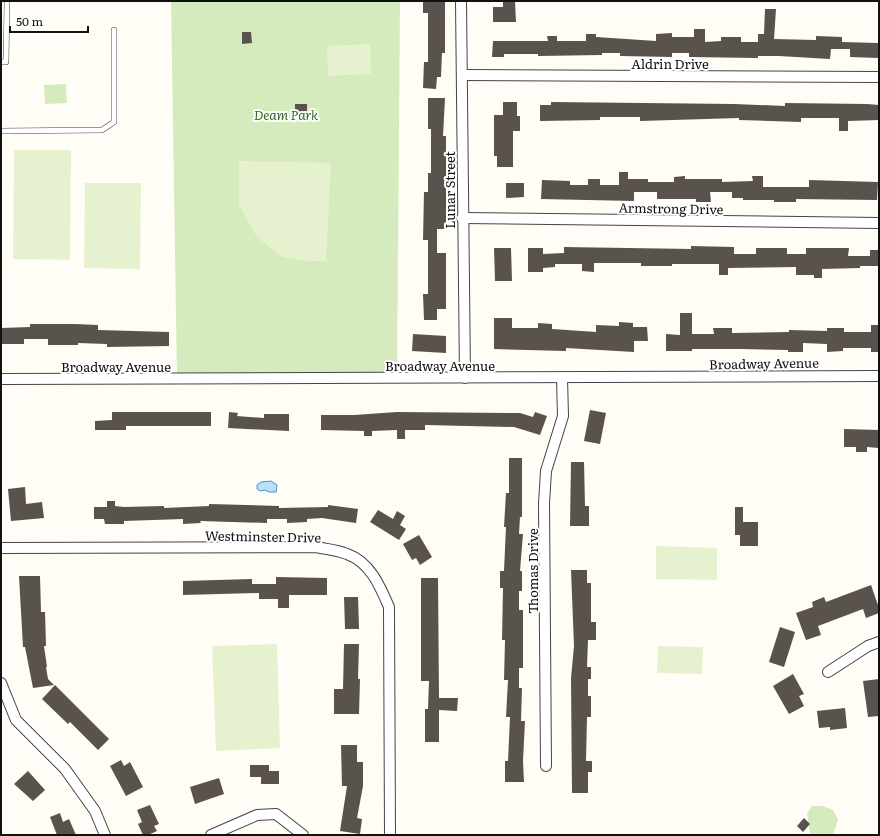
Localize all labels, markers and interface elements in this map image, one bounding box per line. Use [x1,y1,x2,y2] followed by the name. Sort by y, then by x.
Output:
[10,8,88,34] scale bar
[16,12,43,30] text: 50 m
[631,54,709,73] street label: Aldrin Drive
[254,105,319,124] park label: Deam Park
[440,150,459,229] street label: Lunar Street
[618,198,724,218] street label: Armstrong Drive
[709,353,819,373] street label: Broadway Avenue
[385,356,495,375] street label: Broadway Avenue
[61,357,171,376] street label: Broadway Avenue
[205,525,321,547] street label: Westminster Drive
[523,528,542,614] street label: Thomas Drive

